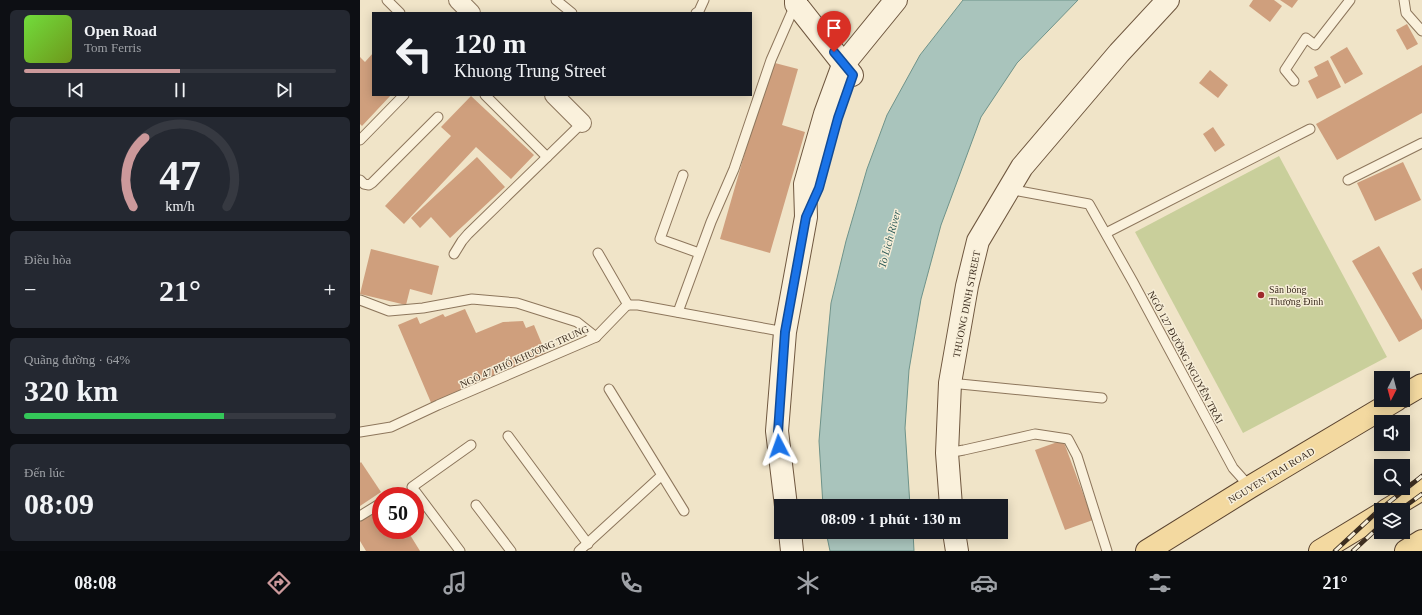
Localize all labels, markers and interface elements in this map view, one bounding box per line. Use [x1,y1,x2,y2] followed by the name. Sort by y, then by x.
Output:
[817,11,851,52] pin
[823,17,845,39] icon: arrive
[84,23,157,39] text: Open Road
[388,28,440,80] icon: left
[454,28,526,59] text: 120 m
[84,40,141,55] text: Tom Ferris
[454,61,606,81] text: Khuong Trung Street
[65,79,87,101] icon: previous
[169,79,191,101] icon: pause
[273,79,295,101] icon: next
[159,153,201,199] text: 47
[165,197,195,213] text: km/h
[876,208,903,269] water label: To Lich River
[951,250,982,359] street label: THUONG DINH STREET
[24,252,71,267] text: Điều hòa
[159,274,201,307] text: 21°
[24,277,36,302] text: −
[324,277,336,302] text: +
[1269,284,1323,307] place label: Sân bóng Thượng Đình
[1146,289,1226,425] street label: NGÕ 127 ĐƯỜNG NGUYỄN TRÃI
[1256,290,1266,300] marker: Sân bóng Thượng Đình
[458,322,590,390] street label: NGÕ 47 PHỐ KHƯƠNG TRUNG
[24,352,130,367] text: Quãng đường · 64%
[1374,371,1410,407] north arrow
[1374,371,1410,539] map controls
[24,374,118,407] text: 320 km
[1374,415,1410,451] button: sound
[758,425,800,467] position arrow
[1226,445,1316,506] street label: NGUYEN TRAI ROAD
[1374,459,1410,495] button: search
[24,465,65,480] text: Đến lúc
[24,487,94,520] text: 08:09
[372,487,424,539] speed limit sign: 50
[1374,503,1410,539] button: layers
[821,511,961,527] text: 08:09 · 1 phút · 130 m
[265,569,293,597] icon: directions
[441,569,469,597] icon: music
[617,569,645,597] icon: phone
[794,569,822,597] icon: climate
[970,569,998,597] icon: car
[1146,569,1174,597] icon: filters
[74,573,116,593] text: 08:08
[1323,573,1348,593] text: 21°

